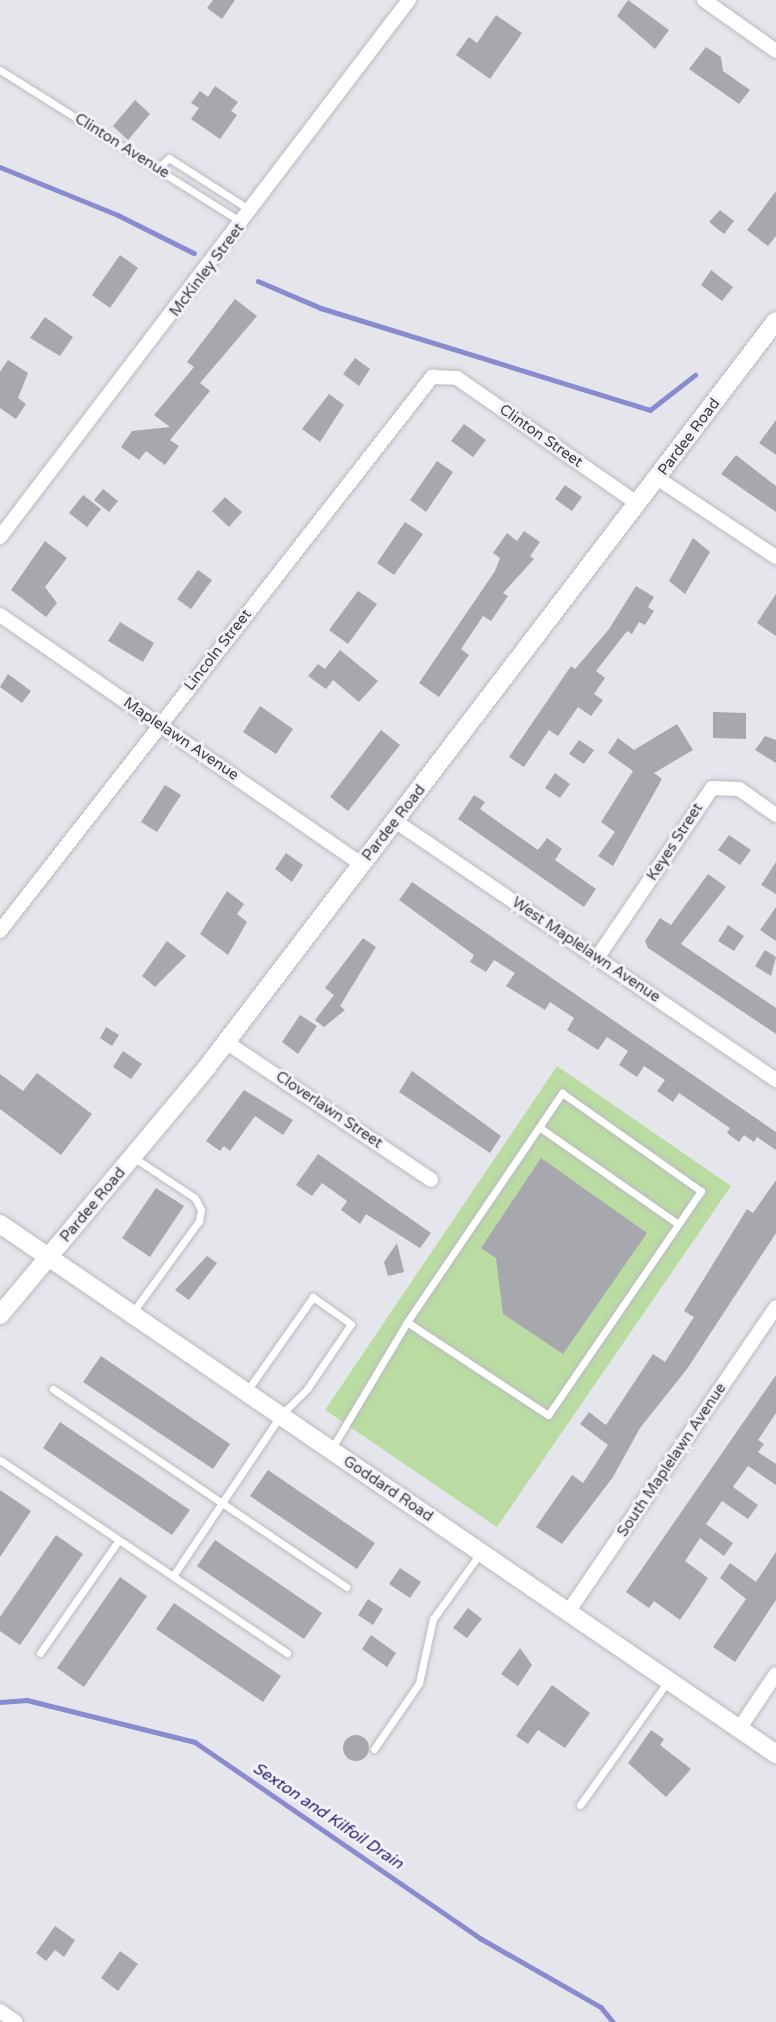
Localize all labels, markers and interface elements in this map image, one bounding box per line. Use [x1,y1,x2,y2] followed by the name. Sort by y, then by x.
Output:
[71,110,173,182] street label: Clinton Avenue
[166,220,248,320] street label: McKinley Street
[654,395,724,479] street label: Pardee Road
[496,401,586,471] street label: Clinton Street
[181,606,255,694] street label: Lincoln Street
[120,694,242,784] street label: Maplelawn Avenue
[359,781,429,865] street label: Pardee Road
[643,800,707,884] street label: Keyes Street
[508,894,664,1006] street label: West Maplelawn Avenue
[272,1068,386,1152] street label: Cloverlawn Street
[57,1164,129,1246] street label: Pardee Road
[614,1380,730,1540] street label: South Maplelawn Avenue
[340,1452,436,1526] street label: Goddard Road
[249,1759,407,1873] water label: Sexton and Kilfoil Drain

